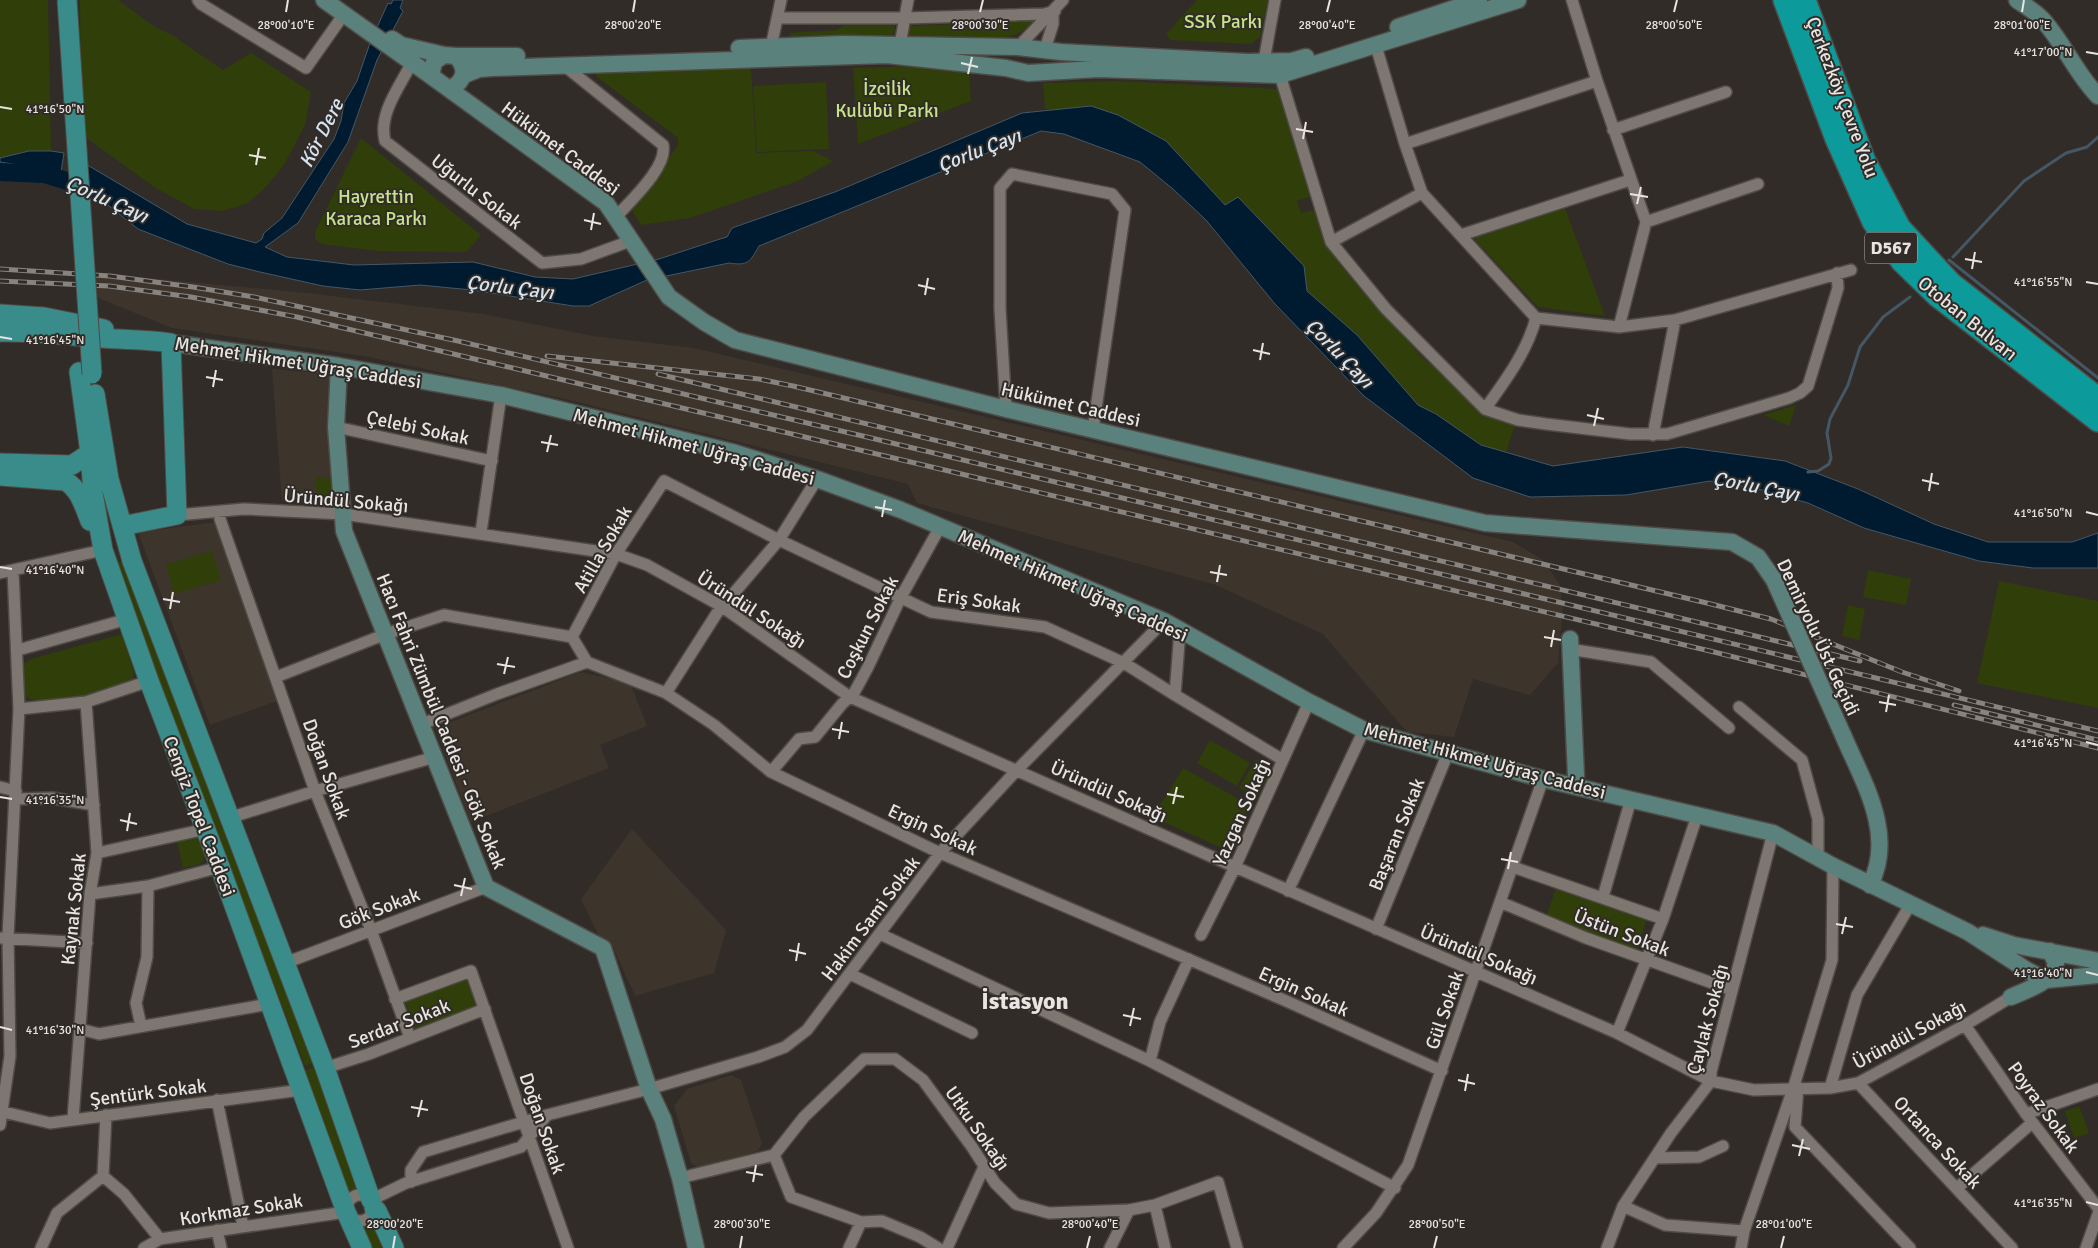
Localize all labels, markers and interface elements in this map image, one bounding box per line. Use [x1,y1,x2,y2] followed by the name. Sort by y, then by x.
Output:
[1184,10,1262,34] park label: SSK Parkı
[1800,13,1884,181] street label: Çerkezköy Çevre Yolu
[257,18,315,33] text: 28°00'10"E
[604,18,662,33] text: 28°00'20"E
[951,18,1009,33] text: 28°00'30"E
[1298,18,1356,33] text: 28°00'40"E
[1645,18,1703,33] text: 28°00'50"E
[1993,18,2051,33] text: 28°01'00"E
[2014,45,2072,60] text: 41°17'00"N
[835,77,939,123] park label: İzcilik Kulübü Parkı
[294,94,350,172] water label: Kör Dere
[496,96,624,201] street label: Hükümet Caddesi
[26,102,84,117] text: 41°16'50"N
[934,123,1026,178] water label: Çorlu Çayı
[426,149,527,235] street label: Uğurlu Sokak
[62,170,153,229] water label: Çorlu Çayı
[325,185,427,231] park label: Hayrettin Karaca Parkı
[1865,232,1917,264] road number: D567
[465,270,556,305] water label: Çorlu Çayı
[1913,271,2022,366] street label: Otoban Bulvarı
[2014,275,2072,290] text: 41°16'55"N
[1300,313,1380,395] water label: Çorlu Çayı
[173,332,423,394] street label: Mehmet Hikmet Uğraş Caddesi
[26,333,84,348] text: 41°16'45"N
[999,377,1143,433] street label: Hükümet Caddesi
[570,403,817,491] street label: Mehmet Hikmet Uğraş Caddesi
[364,405,472,451] street label: Çelebi Sokak
[1711,466,1803,507] water label: Çorlu Çayı
[282,484,409,518] street label: Üründül Sokağı
[568,501,638,598] street label: Atilla Sokak
[2014,506,2072,521] text: 41°16'50"N
[954,524,1191,648] street label: Mehmet Hikmet Uğraş Caddesi
[1771,555,1865,720] street label: Demiryolu Üst Geçidi
[26,563,84,578] text: 41°16'40"N
[692,566,811,654] street label: Üründül Sokağı
[371,570,512,873] street label: Hacı Fahri Zümbül Caddesi - Gök Sokak
[832,571,904,683] street label: Coşkun Sokak
[935,583,1023,619] street label: Eriş Sokak
[297,716,356,823] street label: Doğan Sokak
[1361,717,1608,805] street label: Mehmet Hikmet Uğraş Caddesi
[157,733,241,900] street label: Cengiz Topel Caddesi
[2014,736,2072,751] text: 41°16'45"N
[1046,755,1171,828] street label: Üründül Sokağı
[1207,755,1276,870] street label: Yazgan Sokağı
[1363,774,1431,894] street label: Başaran Sokak
[26,793,84,808] text: 41°16'35"N
[884,799,982,861] street label: Ergin Sokak
[56,851,92,966] street label: Kaynak Sokak
[816,851,926,986] street label: Hakim Sami Sokak
[335,882,424,935] street label: Gök Sokak
[1570,904,1674,962] street label: Üstün Sokak
[1416,919,1541,990] street label: Üründül Sokağı
[1255,961,1353,1023] street label: Ergin Sokak
[1682,961,1734,1077] street label: Çaylak Sokağı
[2014,966,2072,981] text: 41°16'40"N
[1420,967,1470,1053] street label: Gül Sokak
[981,986,1069,1016] district label: İstasyon
[345,993,454,1054] street label: Serdar Sokak
[1848,995,1970,1075] street label: Üründül Sokağı
[26,1023,84,1038] text: 41°16'30"N
[2002,1057,2085,1158] street label: Poyraz Sokak
[514,1070,571,1178] street label: Doğan Sokak
[88,1074,208,1112] street label: Şentürk Sokak
[939,1082,1015,1176] street label: Utku Sokağı
[1888,1091,1987,1195] street label: Ortanca Sokak
[178,1188,305,1232] street label: Korkmaz Sokak
[2014,1196,2072,1211] text: 41°16'35"N
[366,1217,424,1232] text: 28°00'20"E
[713,1217,771,1232] text: 28°00'30"E
[1061,1217,1119,1232] text: 28°00'40"E
[1408,1217,1466,1232] text: 28°00'50"E
[1755,1217,1813,1232] text: 28°01'00"E

